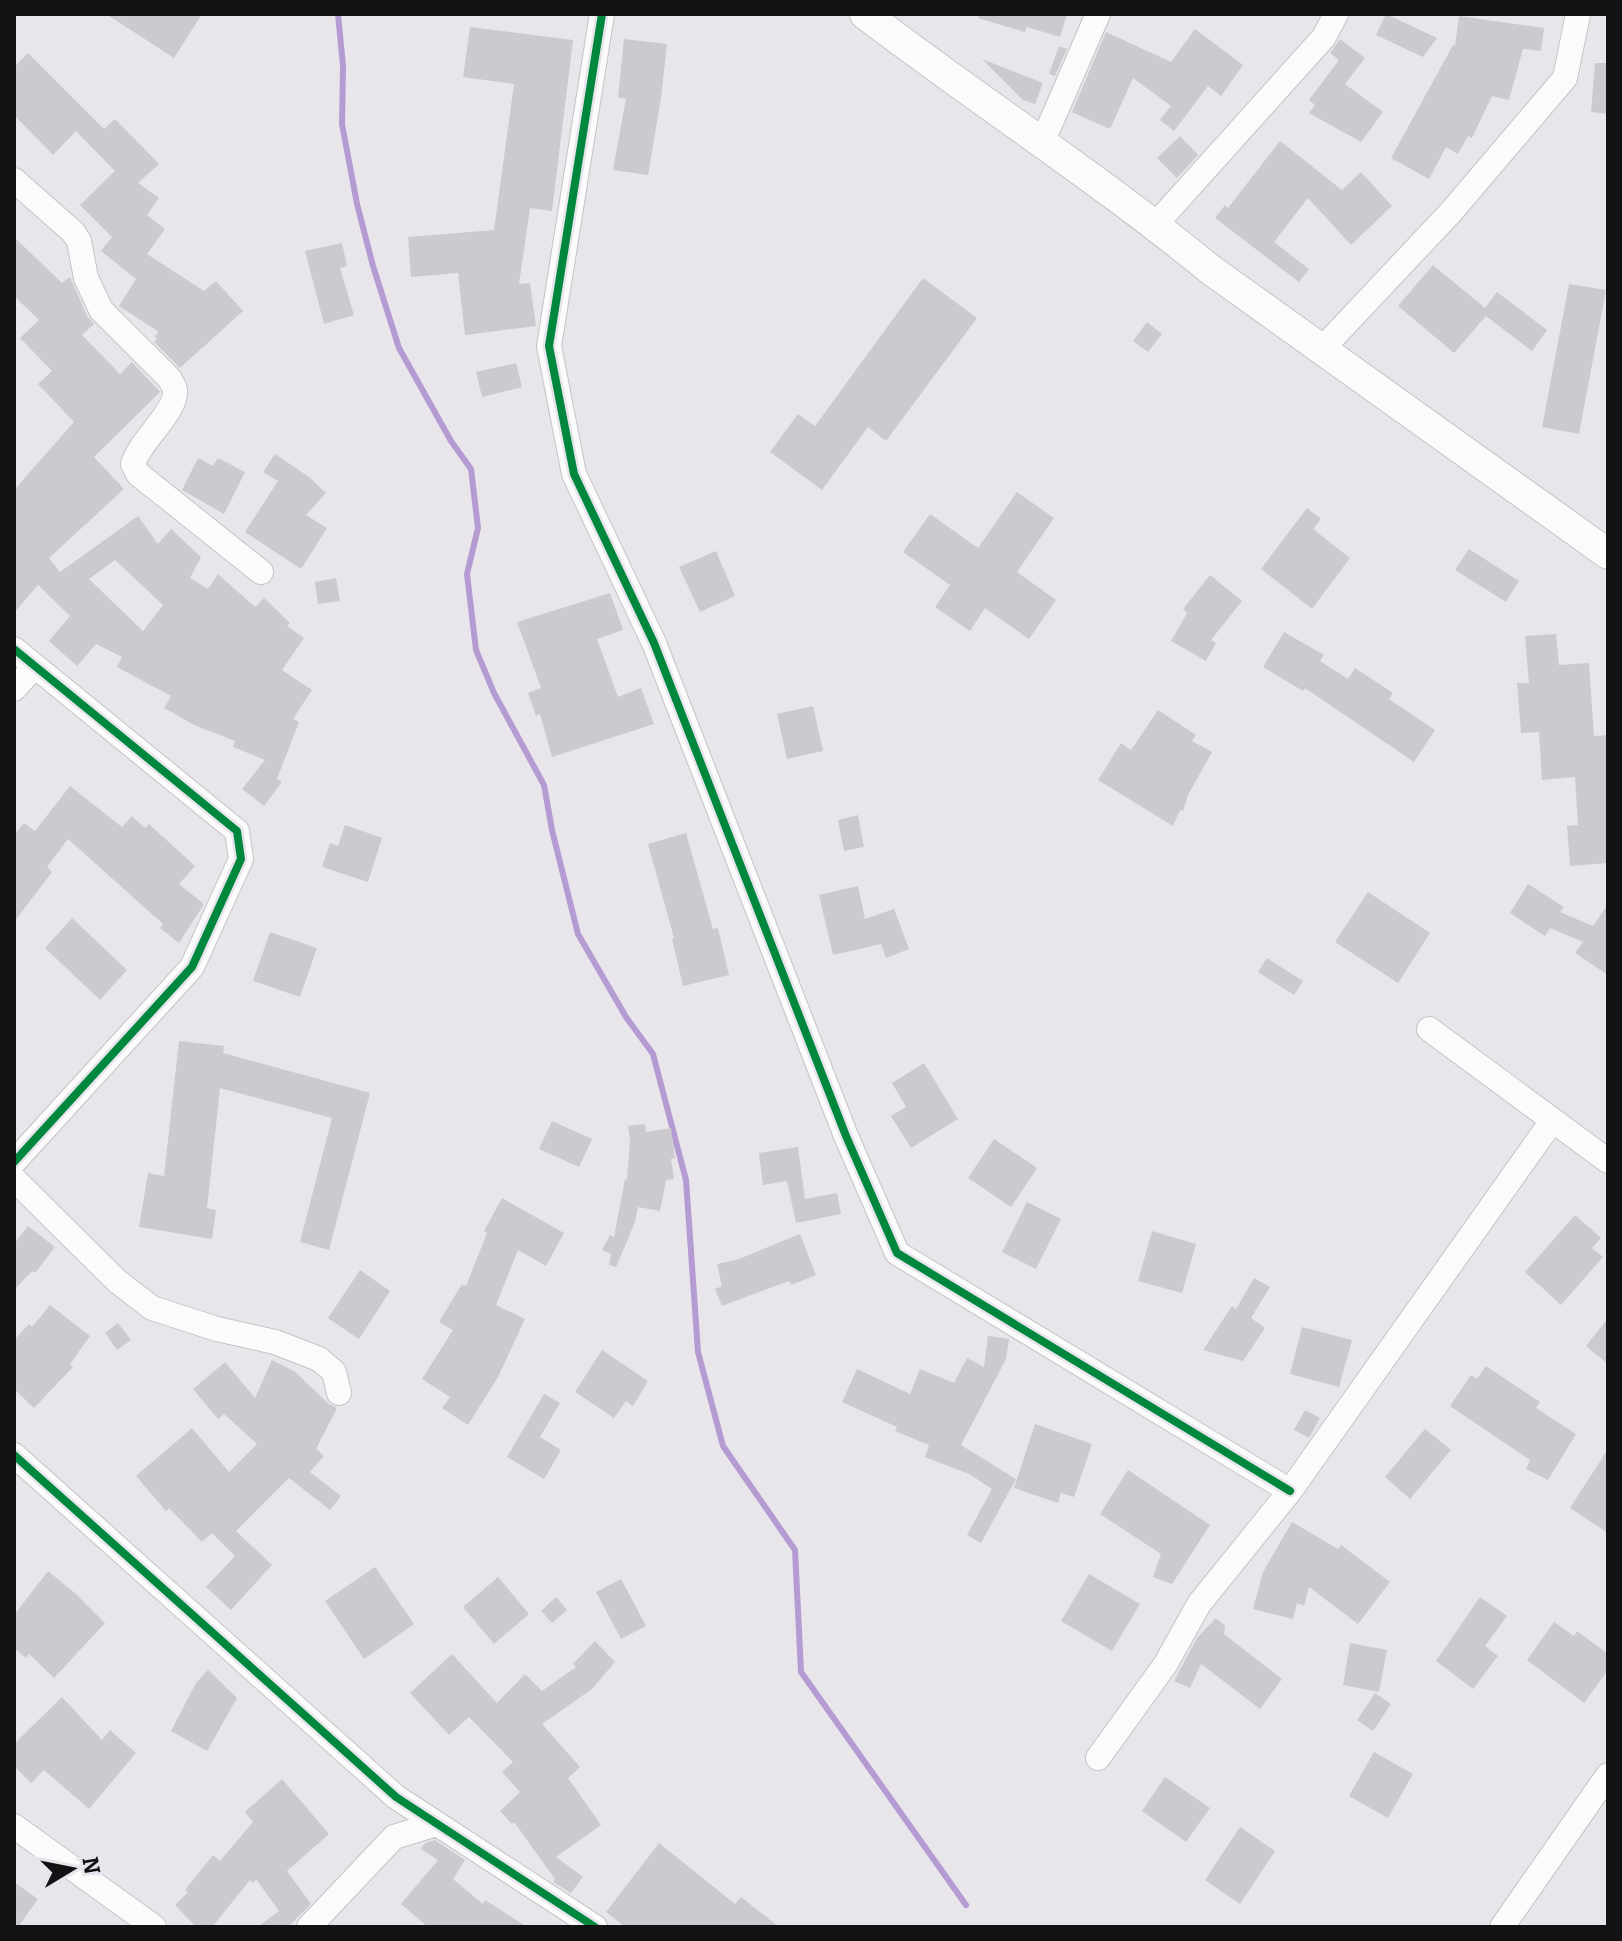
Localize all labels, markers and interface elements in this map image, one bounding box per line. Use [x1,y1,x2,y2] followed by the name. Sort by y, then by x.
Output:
[32,1829,112,1909] north arrow
[76,1855,106,1876] text: N

